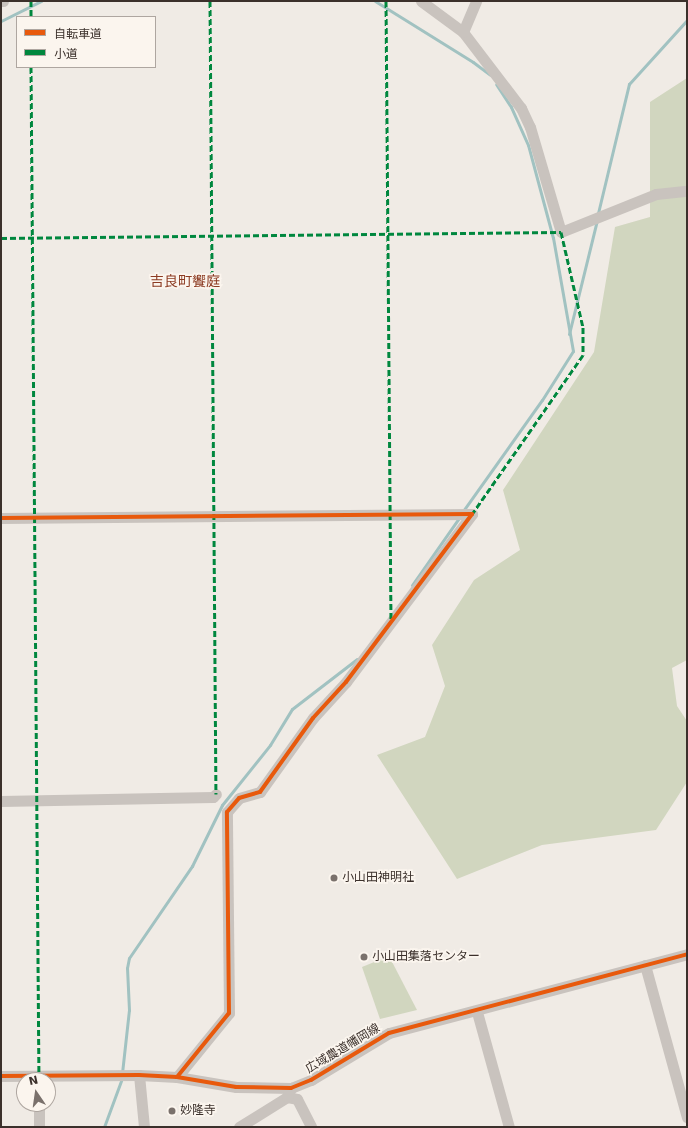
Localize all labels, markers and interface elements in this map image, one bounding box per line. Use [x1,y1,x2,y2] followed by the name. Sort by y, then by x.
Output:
[16,16,156,68] legend
[54,27,102,41] text: 自転車道
[54,47,78,61] text: 小道
[150,273,220,289] district label: 吉良町饗庭
[342,871,414,885] place label: 小山田神明社
[329,873,339,883] marker: 小山田神明社
[372,950,480,964] place label: 小山田集落センター
[359,952,369,962] marker: 小山田集落センター
[303,1021,383,1077] street label: 広域農道幡岡線
[16,1072,56,1112] north arrow
[27,1073,39,1088] text: N
[180,1104,216,1118] place label: 妙隆寺
[167,1106,177,1116] marker: 妙隆寺

